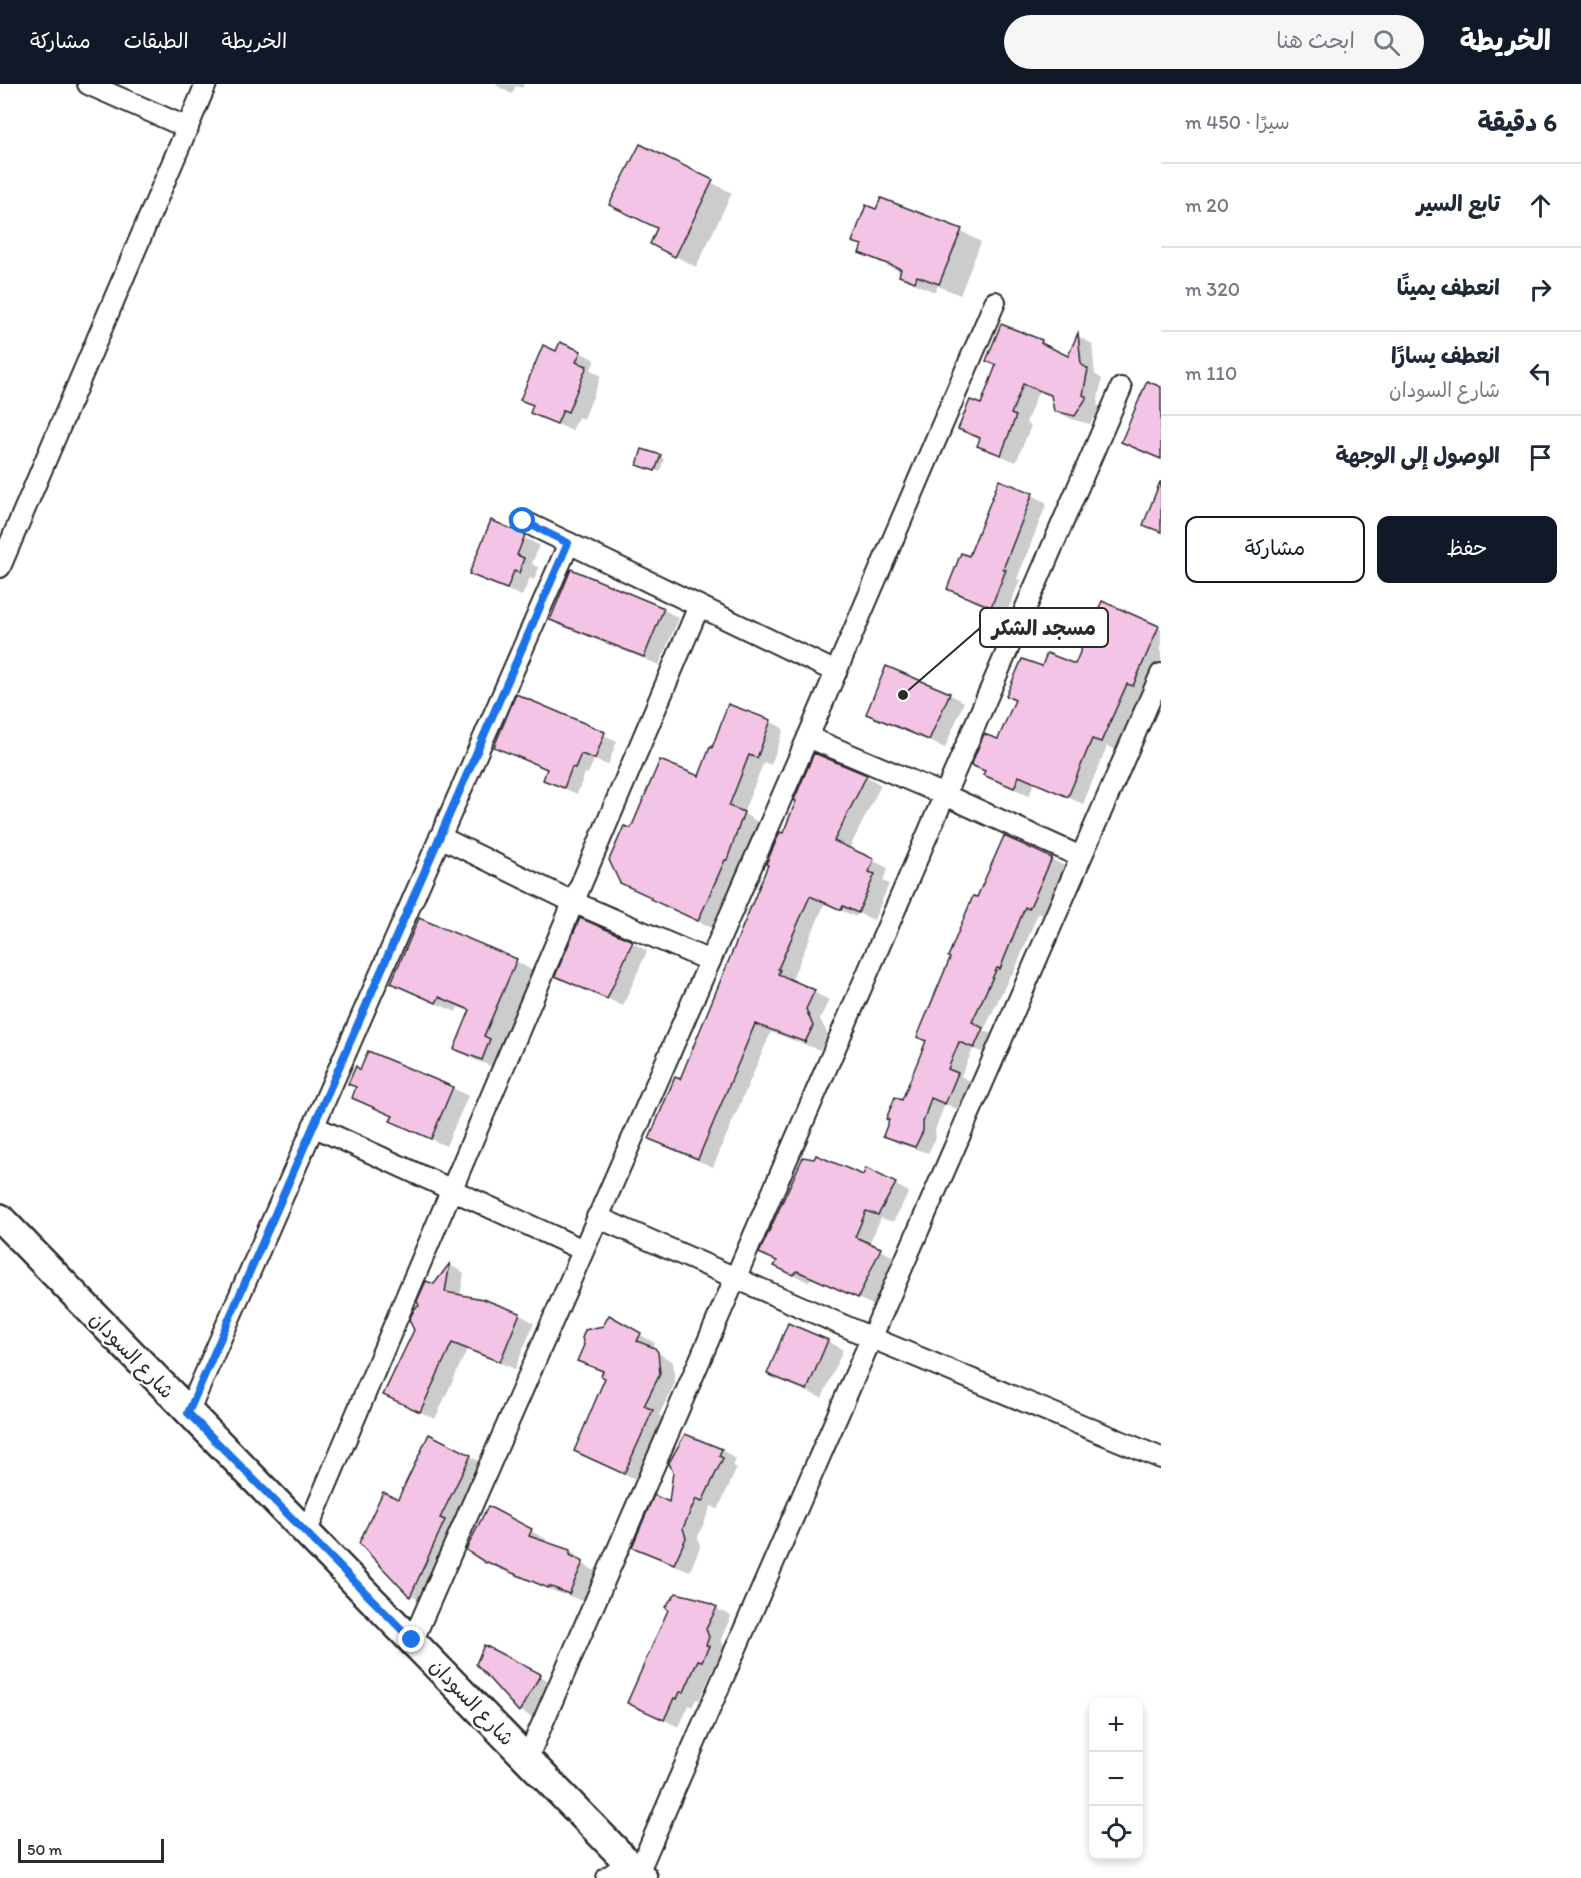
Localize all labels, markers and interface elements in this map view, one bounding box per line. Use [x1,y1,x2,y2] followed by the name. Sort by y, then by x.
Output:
[1004,15,1424,69] search box
[1460,23,1551,57] text: الخريطة
[1370,26,1403,59] icon: search
[1276,27,1355,54] text: ابحث هنا
[30,28,91,53] text: مشاركة
[124,28,189,53] text: الطبقات
[222,28,287,53] text: الخريطة
[1477,106,1557,138] text: 6 دقيقة
[1185,110,1290,134] text: سيرًا · 450 m
[1524,189,1557,222] icon: ahead
[1417,190,1500,217] text: تابع السير
[1185,193,1229,217] text: 20 m
[1524,273,1557,306] icon: right
[1397,274,1500,301] text: انعطف يمينًا
[1185,277,1240,301] text: 320 m
[1391,342,1500,369] text: انعطف يسارًا
[1524,357,1557,390] icon: left
[1185,361,1237,385] text: 110 m
[1389,378,1500,402] text: شارع السودان
[1524,441,1557,474] icon: arrive
[1335,442,1500,469] text: الوصول إلى الوجهة
[509,507,535,533] route start
[1185,516,1365,583] button: مشاركة
[1377,516,1557,583] button: حفظ
[980,608,1108,647] callout: مسجد الشكر
[990,615,1096,640] text: مسجد الشكر
[83,1307,179,1405] street label: شارع السودان
[398,1626,424,1652] route end
[423,1654,519,1752] street label: شارع السودان
[1089,1698,1143,1860] map controls
[1089,1698,1143,1752] button: +
[1089,1752,1143,1806] button: −
[1089,1806,1143,1860] button: locate
[18,1836,164,1864] scale bar
[27,1840,62,1859] text: 50 m

